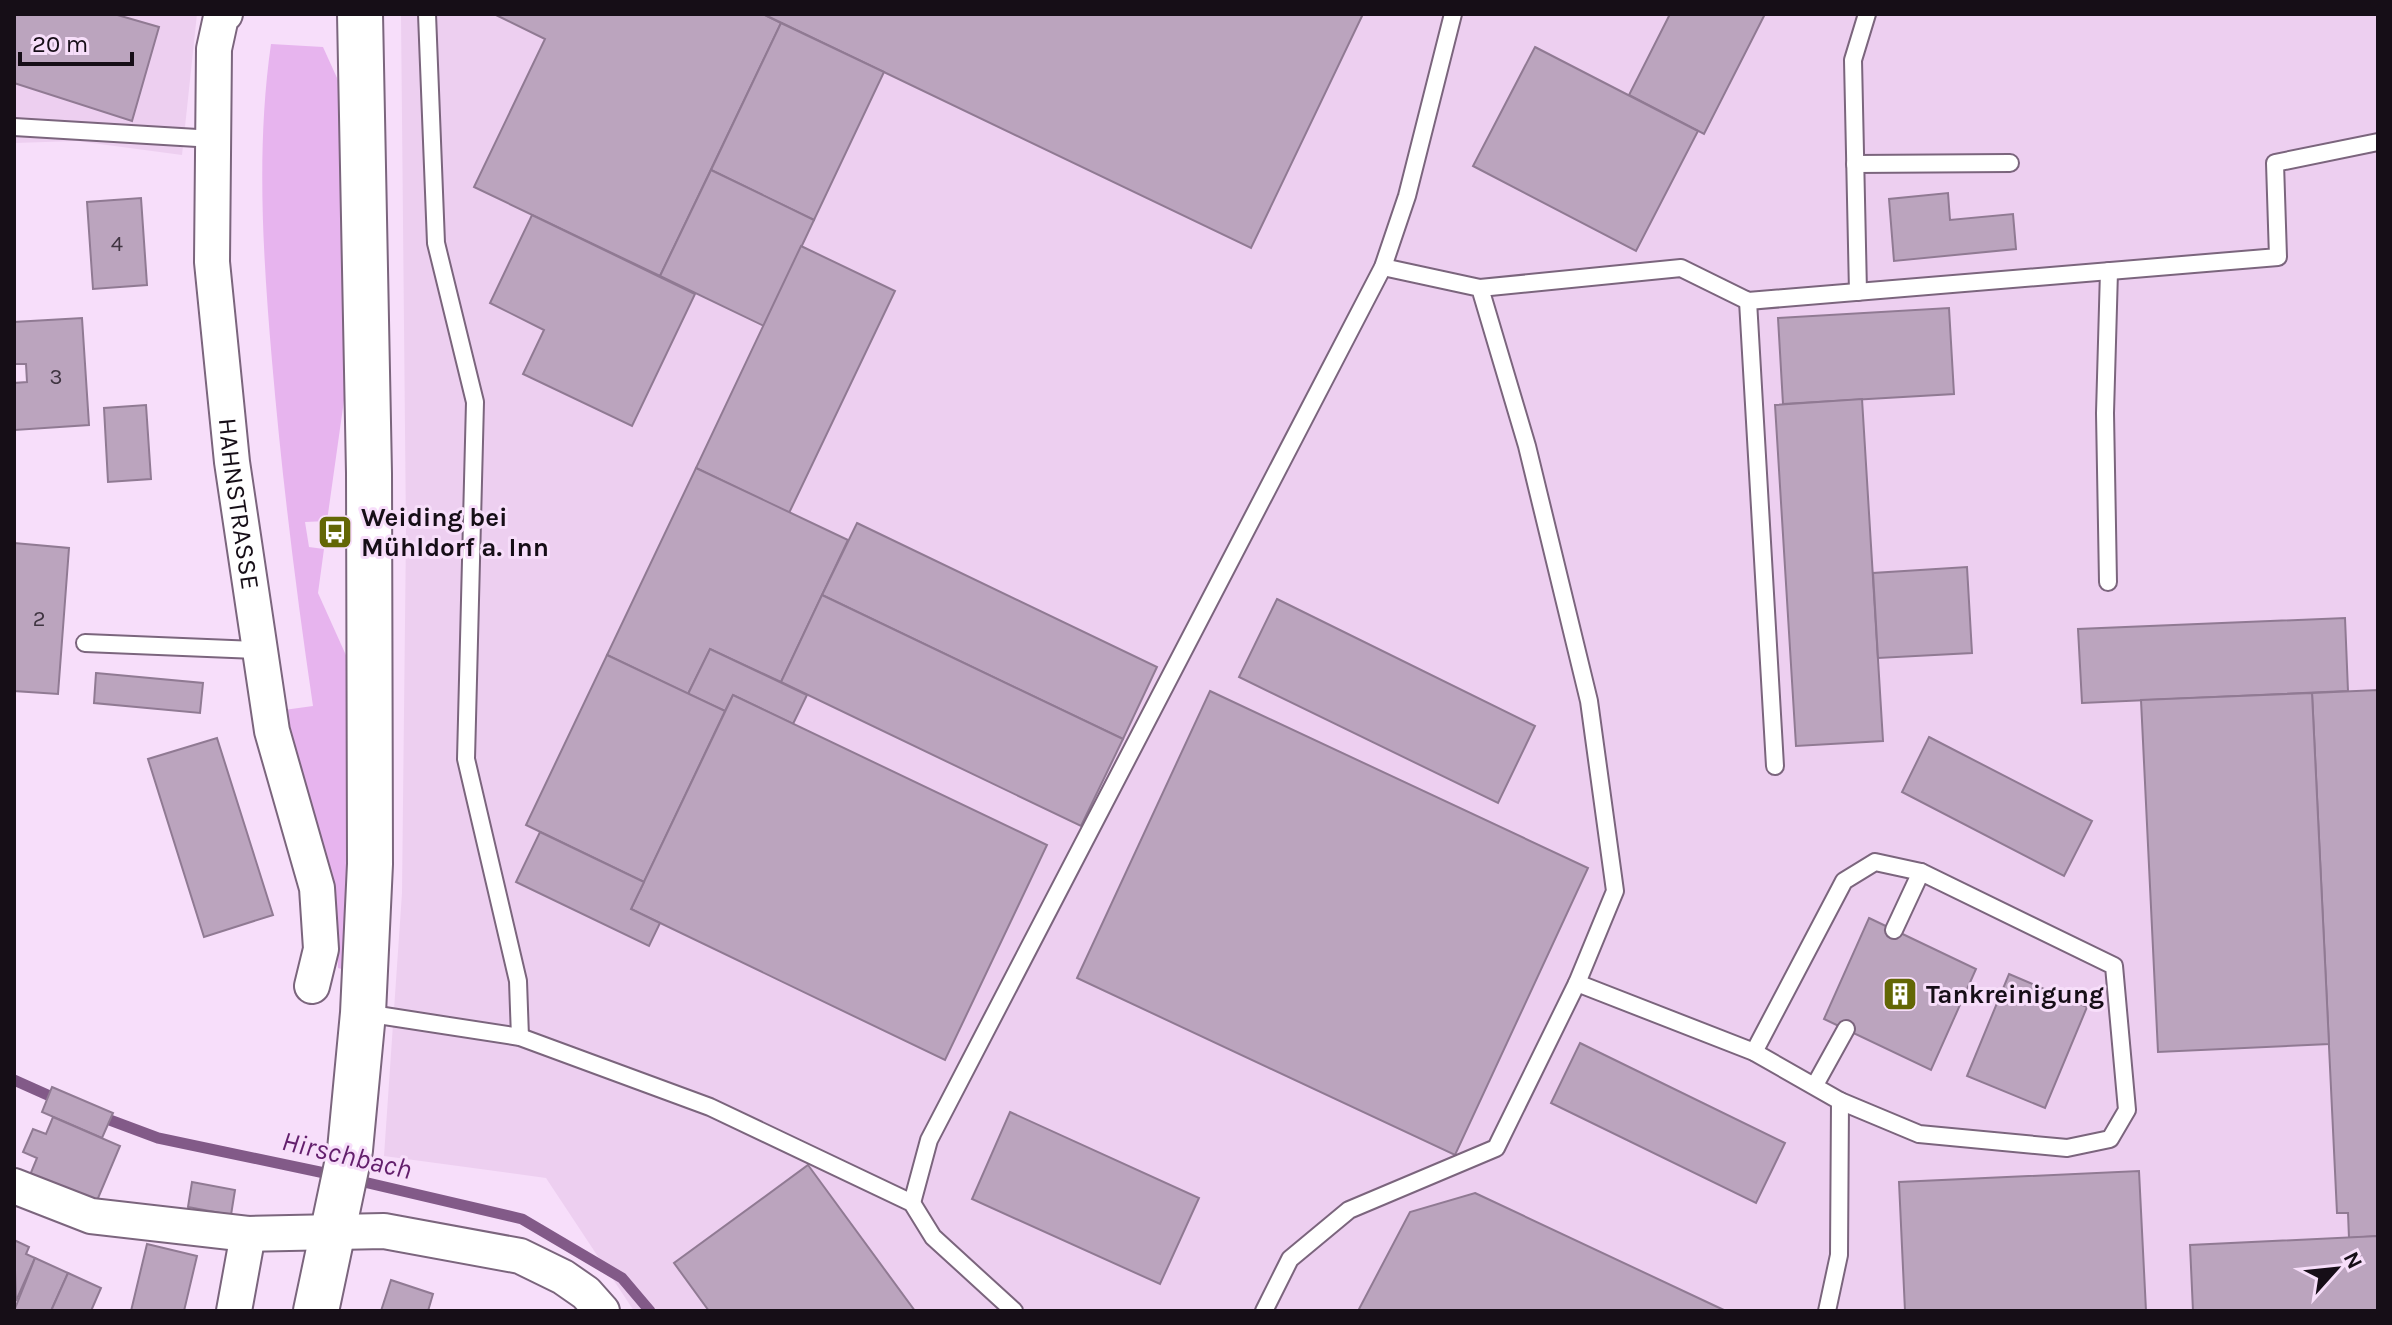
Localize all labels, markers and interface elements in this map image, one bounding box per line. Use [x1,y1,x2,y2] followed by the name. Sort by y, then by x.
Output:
[20,16,132,66] scale bar
[32,30,88,58] text: 20 m
[111,231,123,257] house number: 4
[50,364,63,390] house number: 3
[212,416,266,592] street label: HAHNSTRASSE
[361,502,549,563] place label: Weiding bei Mühldorf a. Inn
[316,513,354,551] bus stop icon: Weiding bei Mühldorf a. Inn
[33,606,45,632] house number: 2
[1881,975,1919,1013] building icon: Tankreinigung
[1926,979,2104,1010] place label: Tankreinigung
[279,1124,415,1186] water label: Hirschbach
[2296,1229,2376,1309] north arrow
[2338,1247,2368,1273] text: N

